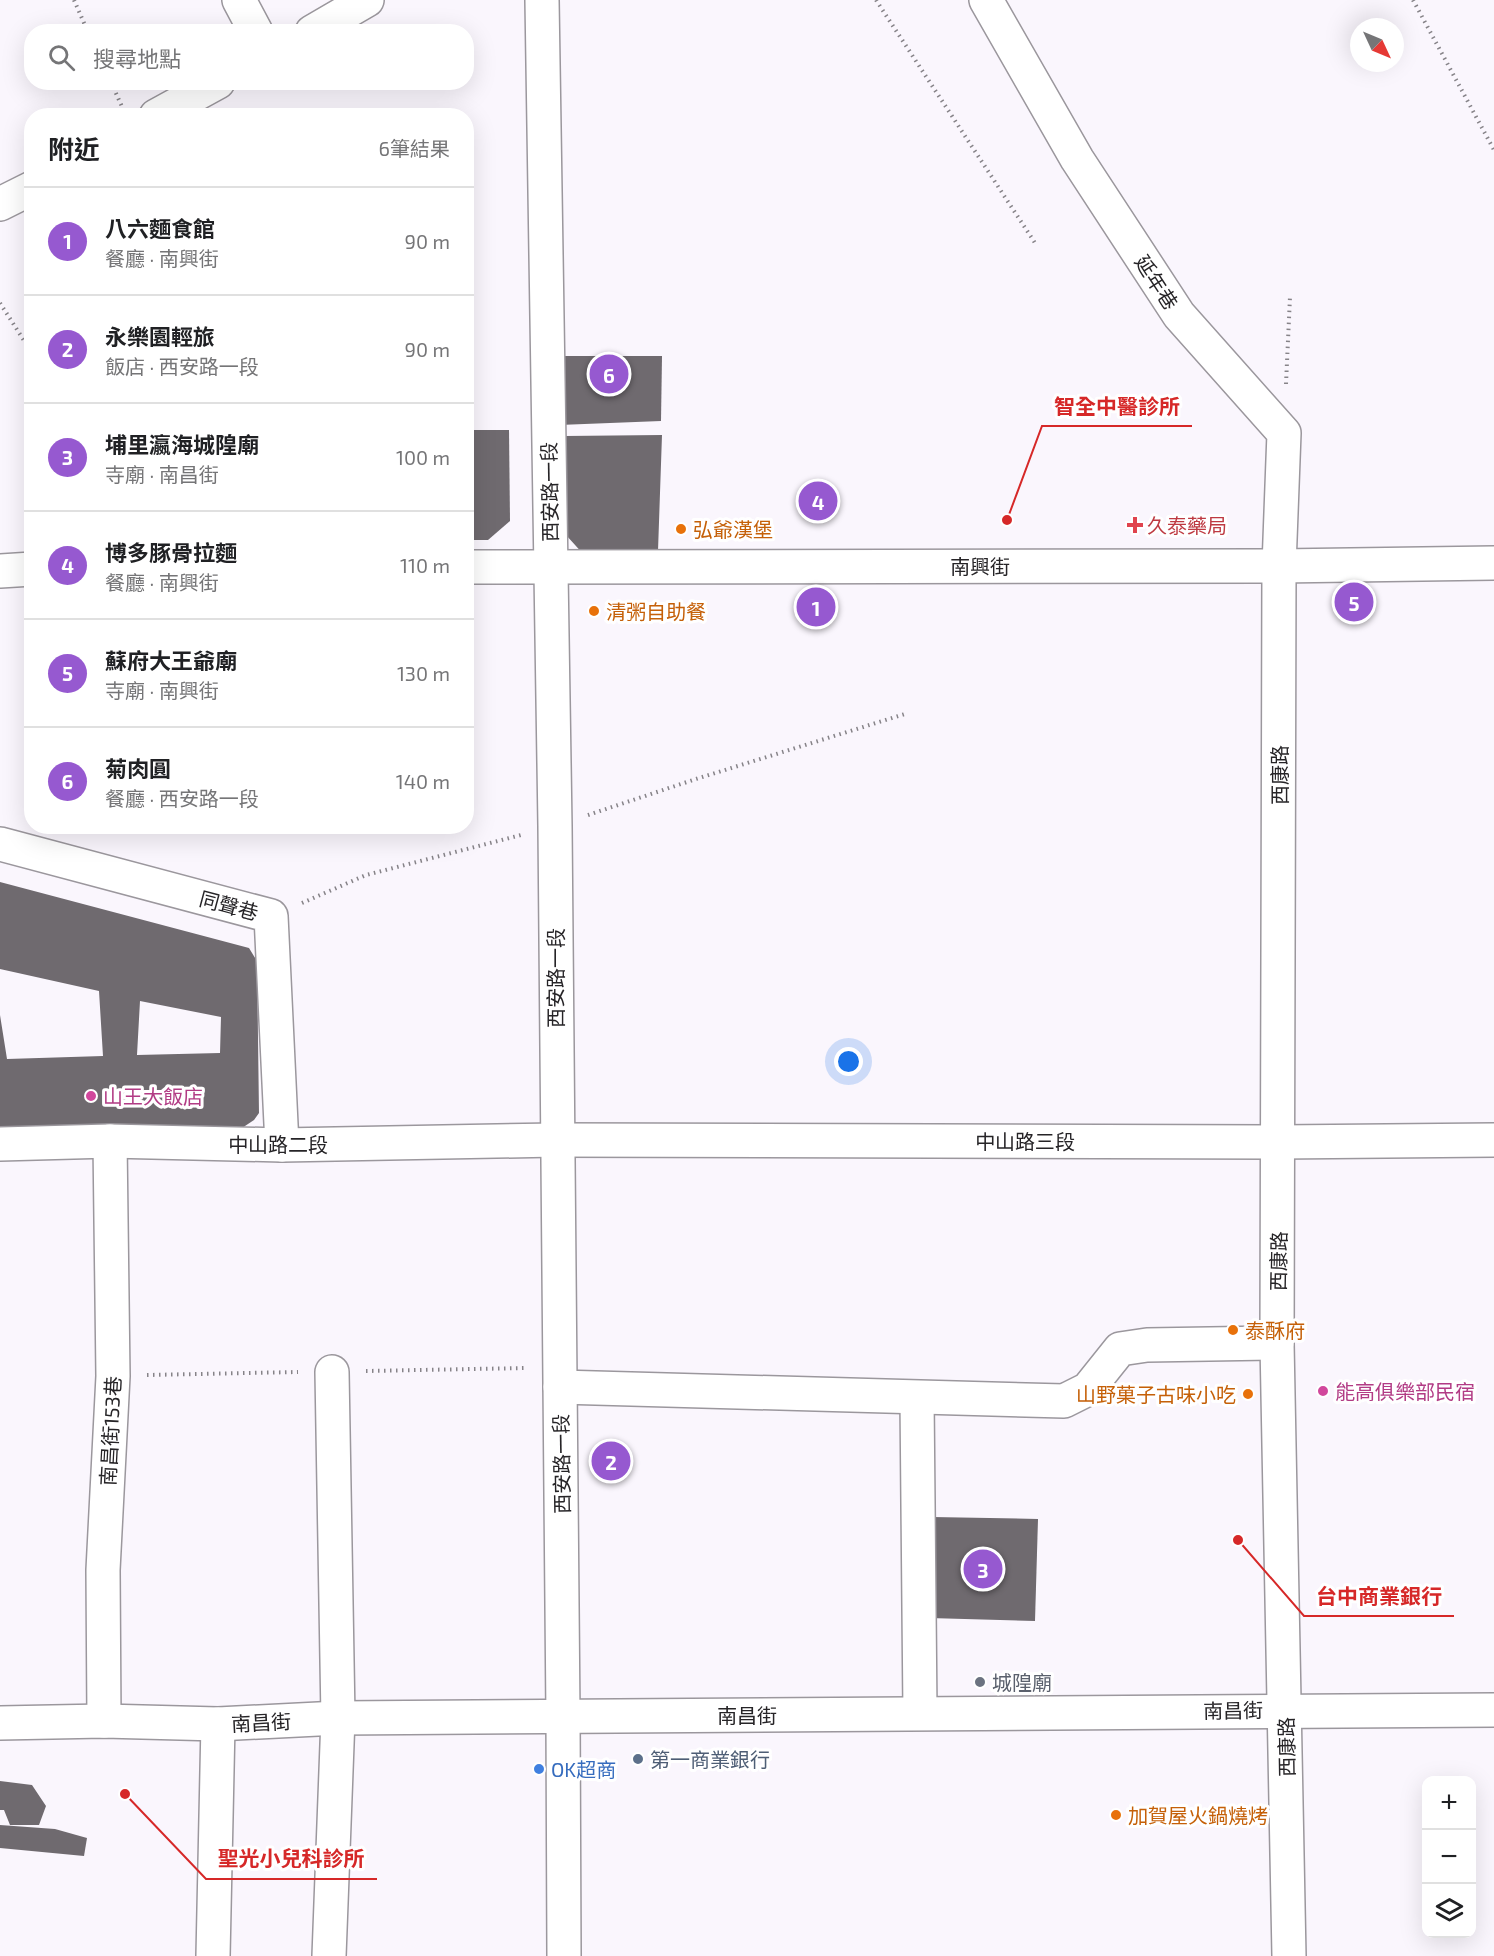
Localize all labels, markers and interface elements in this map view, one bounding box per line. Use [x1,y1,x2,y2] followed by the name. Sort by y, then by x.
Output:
[1350,18,1404,72] north arrow
[24,24,474,90] search box
[45,41,78,74] icon: search
[93,45,181,71] text: 搜尋地點
[48,133,100,164] text: 附近
[379,136,450,160] text: 6筆結果
[105,215,215,241] text: 八六麵食館
[63,229,72,253] text: 1
[405,229,450,253] text: 90 m
[105,246,219,270] text: 餐廳 · 南興街
[1131,250,1183,314] street label: 延年巷
[105,323,215,349] text: 永樂園輕旅
[62,337,73,361] text: 2
[405,337,450,361] text: 90 m
[590,352,628,397] pin: 6
[105,354,259,378] text: 飯店 · 西安路一段
[1042,387,1192,426] callout: 智全中醫診所
[1054,393,1180,418] text: 智全中醫診所
[105,431,259,457] text: 埔里瀛海城隍廟
[536,442,562,542] street label: 西安路一段
[62,445,73,469] text: 3
[396,445,450,469] text: 100 m
[105,462,219,486] text: 寺廟 · 南昌街
[798,478,838,524] pin: 4
[1147,513,1227,537] place label: 久泰藥局
[693,517,773,541] place label: 弘爺漢堡
[1128,518,1142,532] marker: 久泰藥局
[674,522,688,536] marker: 弘爺漢堡
[105,539,237,565] text: 博多豚骨拉麵
[61,553,74,577] text: 4
[400,553,450,577] text: 110 m
[950,554,1010,578] street label: 南興街
[105,570,219,594] text: 餐廳 · 南興街
[1334,580,1374,624] pin: 5
[796,584,836,630] pin: 1
[606,599,706,623] place label: 清粥自助餐
[587,604,601,618] marker: 清粥自助餐
[105,647,237,673] text: 蘇府大王爺廟
[62,661,73,685] text: 5
[397,661,450,685] text: 130 m
[105,678,219,702] text: 寺廟 · 南興街
[1267,745,1291,805] street label: 西康路
[105,755,171,781] text: 菊肉圓
[62,769,73,793] text: 6
[396,769,450,793] text: 140 m
[105,786,259,810] text: 餐廳 · 西安路一段
[197,886,261,924] street label: 同聲巷
[543,928,567,1028] street label: 西安路一段
[834,1047,863,1076] your location
[103,1084,203,1108] place label: 山王大飯店
[84,1089,98,1103] marker: 山王大飯店
[975,1129,1075,1153] street label: 中山路三段
[228,1132,328,1156] street label: 中山路二段
[1265,1231,1291,1291] street label: 西康路
[1245,1318,1305,1342] place label: 泰酥府
[1226,1323,1240,1337] marker: 泰酥府
[95,1376,125,1486] street label: 南昌街153巷
[1335,1379,1475,1403] place label: 能高俱樂部民宿
[1076,1382,1236,1406] place label: 山野菓子古味小吃
[1316,1384,1330,1398] marker: 能高俱樂部民宿
[1241,1387,1255,1401] marker: 山野菓子古味小吃
[548,1414,574,1514] street label: 西安路一段
[592,1438,630,1484] pin: 2
[964,1546,1002,1592] pin: 3
[1304,1577,1454,1616] callout: 台中商業銀行
[1316,1583,1442,1608] text: 台中商業銀行
[992,1670,1052,1694] place label: 城隍廟
[973,1675,987,1689] marker: 城隍廟
[1203,1697,1263,1723] street label: 南昌街
[717,1703,777,1727] street label: 南昌街
[230,1708,292,1736] street label: 南昌街
[1273,1717,1299,1777] street label: 西康路
[650,1747,770,1771] place label: 第一商業銀行
[631,1752,645,1766] marker: 第一商業銀行
[551,1757,616,1781] place label: OK超商
[532,1762,546,1776] marker: OK超商
[1422,1776,1476,1938] map controls
[1422,1776,1476,1830] button: +
[1128,1803,1268,1827] place label: 加賀屋火鍋燒烤
[1109,1808,1123,1822] marker: 加賀屋火鍋燒烤
[1422,1830,1476,1884] button: −
[206,1840,377,1879] callout: 聖光小兒科診所
[218,1845,365,1870] text: 聖光小兒科診所
[1422,1884,1476,1938] button: layers

